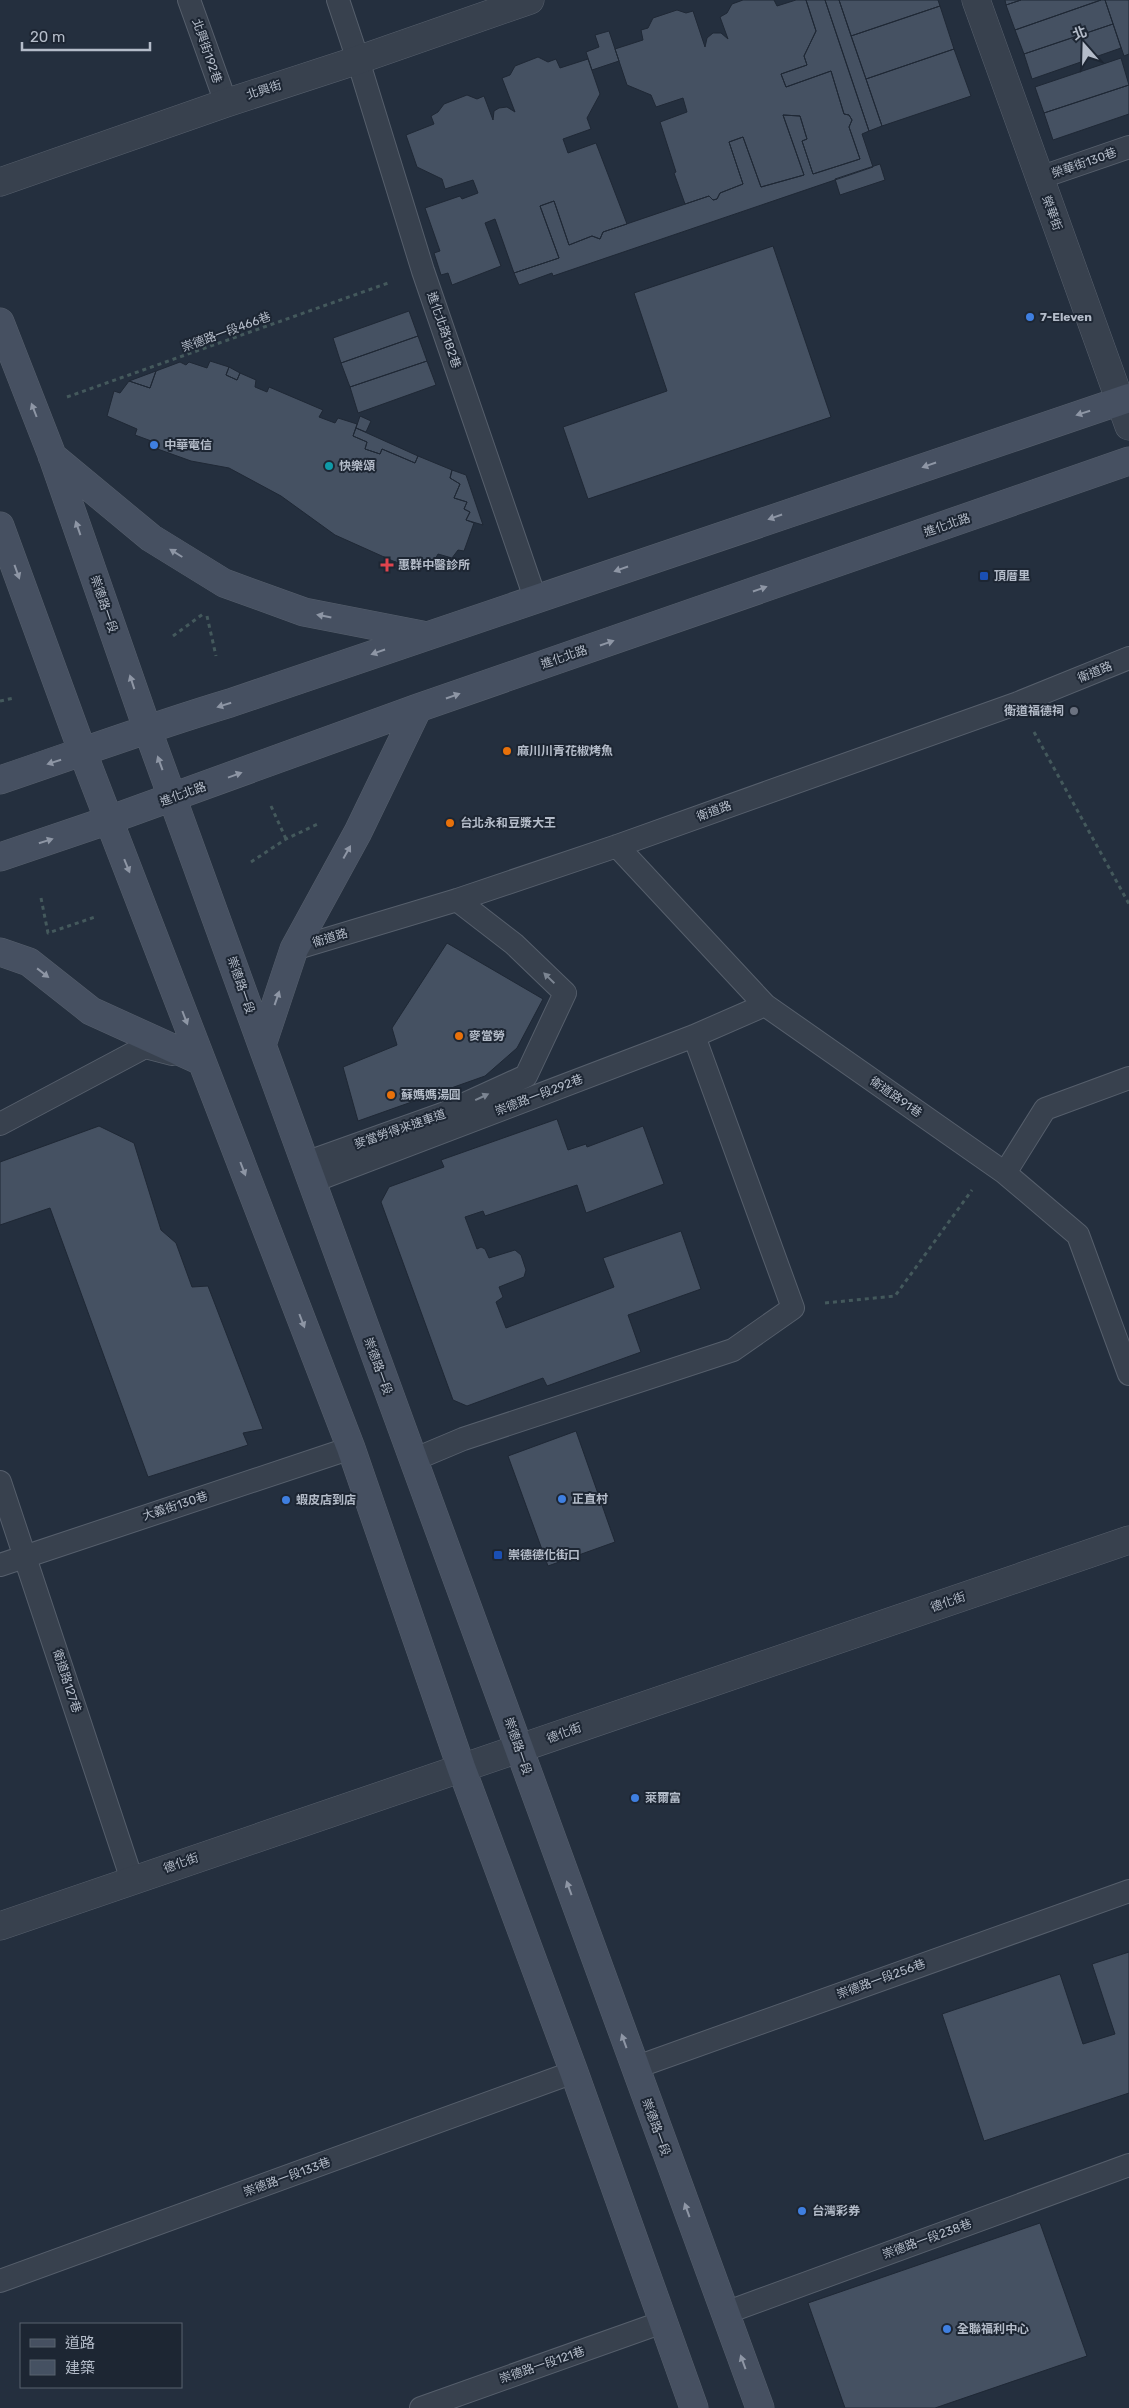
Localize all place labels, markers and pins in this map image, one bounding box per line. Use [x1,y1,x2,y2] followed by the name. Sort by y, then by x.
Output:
[1040,310,1092,324] place label: 7-Eleven
[1024,311,1036,323] marker: 7-Eleven
[164,438,212,452] place label: 中華電信
[148,439,160,451] marker: 中華電信
[339,459,375,473] place label: 快樂頌
[323,460,335,472] marker: 快樂頌
[380,558,394,572] marker: 惠群中醫診所
[398,558,470,572] place label: 惠群中醫診所
[994,569,1030,583] place label: 頂厝里
[978,570,990,582] marker: 頂厝里
[1004,704,1064,718] place label: 衛道福德祠
[1068,705,1080,717] marker: 衛道福德祠
[517,744,613,758] place label: 麻川川青花椒烤魚
[501,745,513,757] marker: 麻川川青花椒烤魚
[460,816,556,830] place label: 台北永和豆漿大王
[444,817,456,829] marker: 台北永和豆漿大王
[469,1029,505,1043] place label: 麥當勞
[453,1030,465,1042] marker: 麥當勞
[401,1088,461,1102] place label: 蘇媽媽湯圓
[385,1089,397,1101] marker: 蘇媽媽湯圓
[572,1492,608,1506] place label: 正直村
[296,1493,356,1507] place label: 蝦皮店到店
[556,1493,568,1505] marker: 正直村
[280,1494,292,1506] marker: 蝦皮店到店
[508,1548,580,1562] place label: 崇德德化街口
[492,1549,504,1561] marker: 崇德德化街口
[645,1791,681,1805] place label: 萊爾富
[629,1792,641,1804] marker: 萊爾富
[812,2204,861,2218] place label: 台灣彩券
[796,2205,808,2217] marker: 台灣彩券
[957,2322,1029,2336] place label: 全聯福利中心
[941,2323,953,2335] marker: 全聯福利中心

